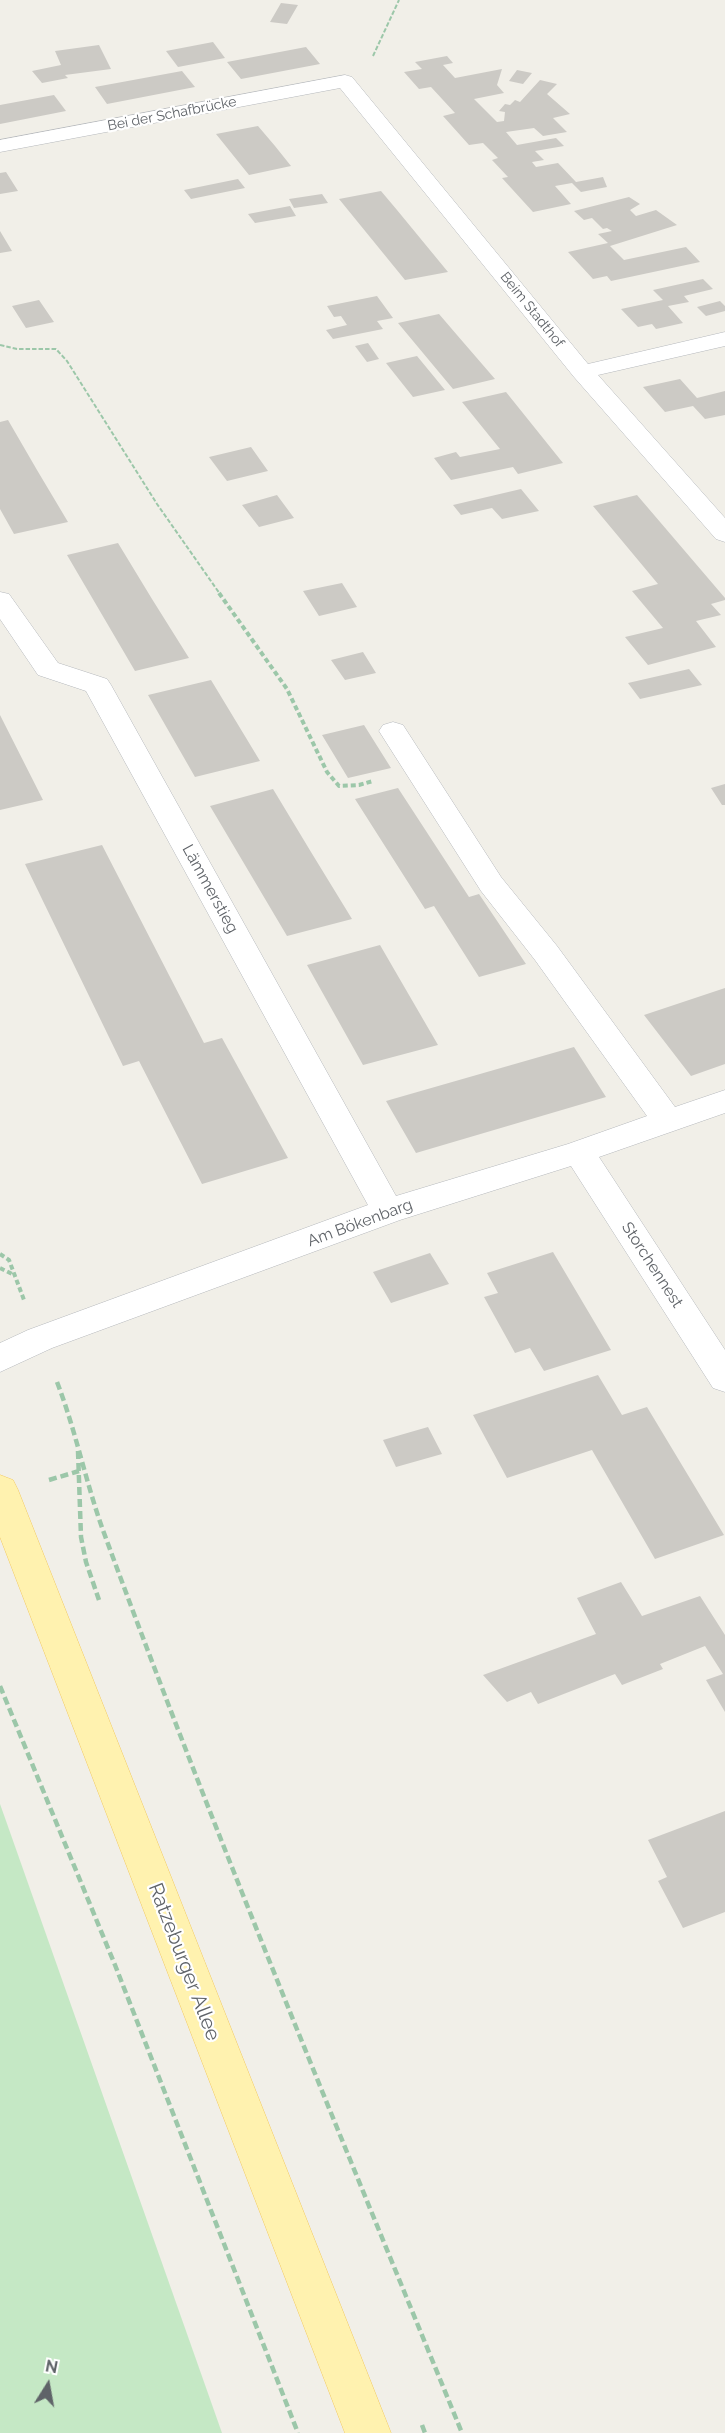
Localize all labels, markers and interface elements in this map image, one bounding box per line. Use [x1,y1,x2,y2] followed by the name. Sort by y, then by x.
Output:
[106,93,238,135] street label: Bei der Schafbrücke
[496,269,568,351] street label: Beim Stadthof
[178,841,242,937] street label: Lämmerstieg
[305,1195,415,1251] street label: Am Bökenbarg
[617,1219,687,1311] street label: Storchennest
[143,1880,225,2044] street label: Ratzeburger Allee
[18,2355,78,2415] north arrow
[44,2356,59,2377] text: N

